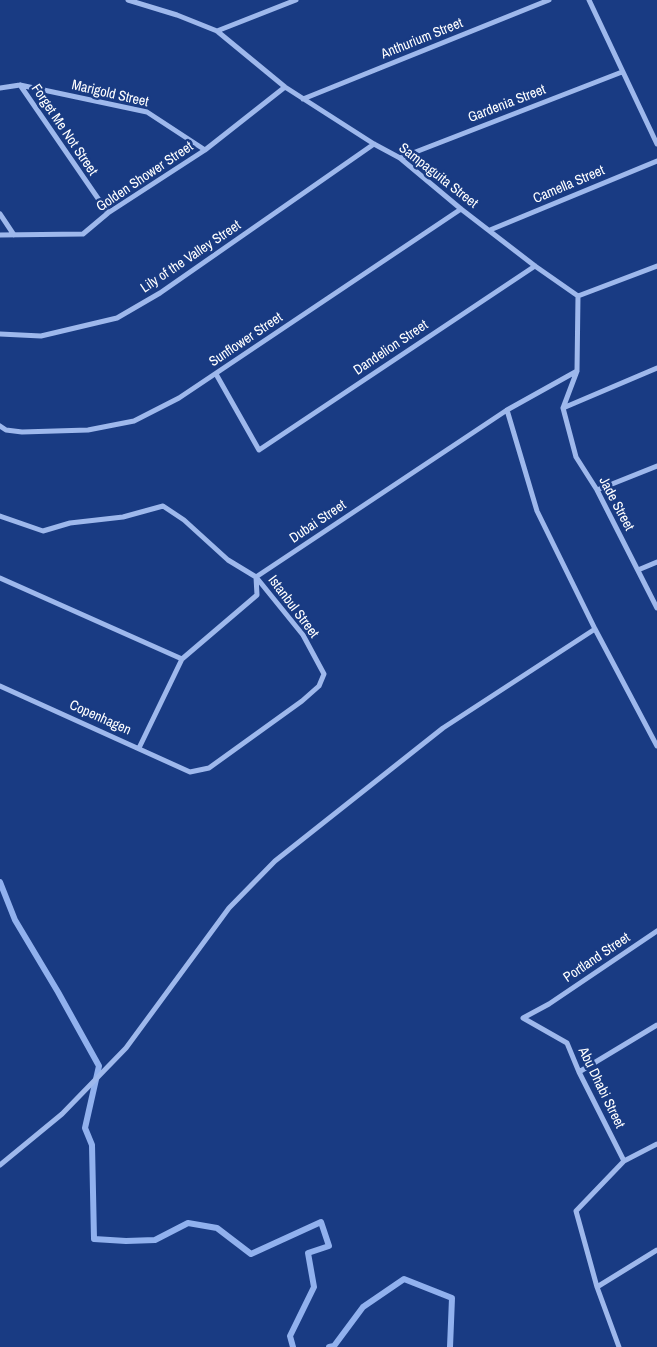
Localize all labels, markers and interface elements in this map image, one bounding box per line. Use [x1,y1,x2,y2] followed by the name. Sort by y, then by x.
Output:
[379,15,465,63] street label: Anthurium Street
[70,77,150,111] street label: Marigold Street
[27,81,101,179] street label: Forget Me Not Street
[466,82,548,126] street label: Gardenia Street
[93,138,197,216] street label: Golden Shower Street
[395,140,481,212] street label: Sampaguita Street
[531,162,607,208] street label: Camella Street
[138,217,244,297] street label: Lily of the Valley Street
[206,309,286,371] street label: Sunflower Street
[351,317,431,379] street label: Dandelion Street
[595,474,637,534] street label: Jade Street
[287,497,349,547] street label: Dubai Street
[264,572,322,642] street label: Istanbul Street
[67,697,133,739] street label: Copenhagen
[561,930,633,986] street label: Portland Street
[574,1045,628,1131] street label: Abu Dhabi Street

